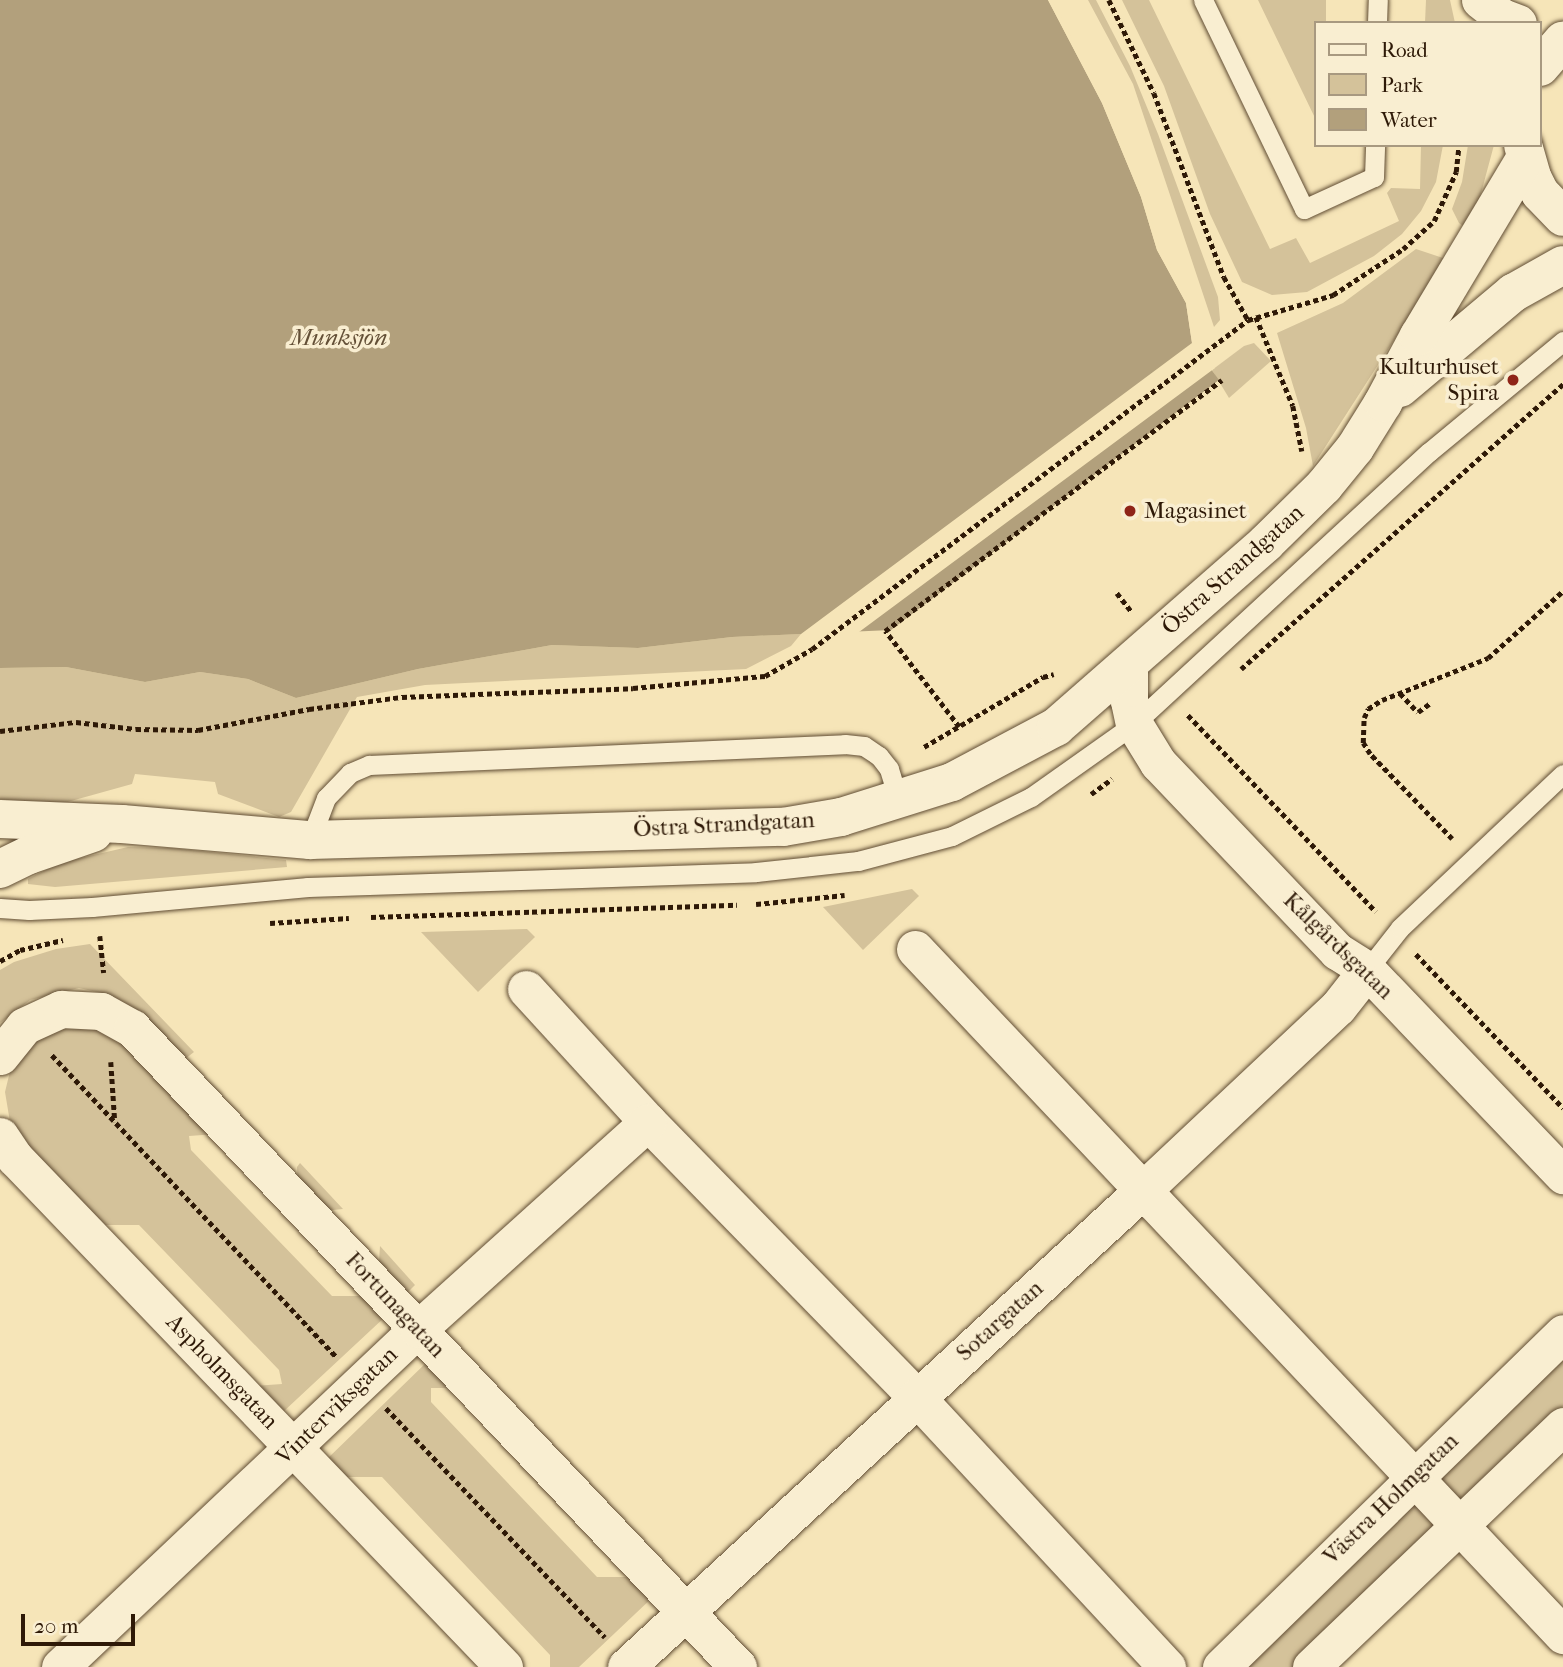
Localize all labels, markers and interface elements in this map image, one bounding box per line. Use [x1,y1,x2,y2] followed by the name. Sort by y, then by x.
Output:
[1314,21,1542,147] legend
[1381,38,1428,62] text: Road
[1381,73,1423,97] text: Park
[1381,108,1437,132] text: Water
[291,324,387,352] water label: Munksjön
[1379,353,1499,407] place label: Kulturhuset Spira
[1505,372,1521,388] marker: Kulturhuset Spira
[1144,497,1247,525] place label: Magasinet
[1156,499,1310,641] street label: Östra Strandgatan
[1122,503,1138,519] marker: Magasinet
[633,806,815,844] street label: Östra Strandgatan
[1277,887,1399,1005] street label: Kålgårdsgatan
[339,1247,451,1363] street label: Fortunagatan
[951,1275,1049,1367] street label: Sotargatan
[160,1309,284,1435] street label: Aspholmsgatan
[271,1341,403,1471] street label: Vinterviksgatan
[1318,1427,1464,1571] street label: Västra Holmgatan
[24,1600,138,1644] scale bar
[34,1614,78,1638] text: 20 m

